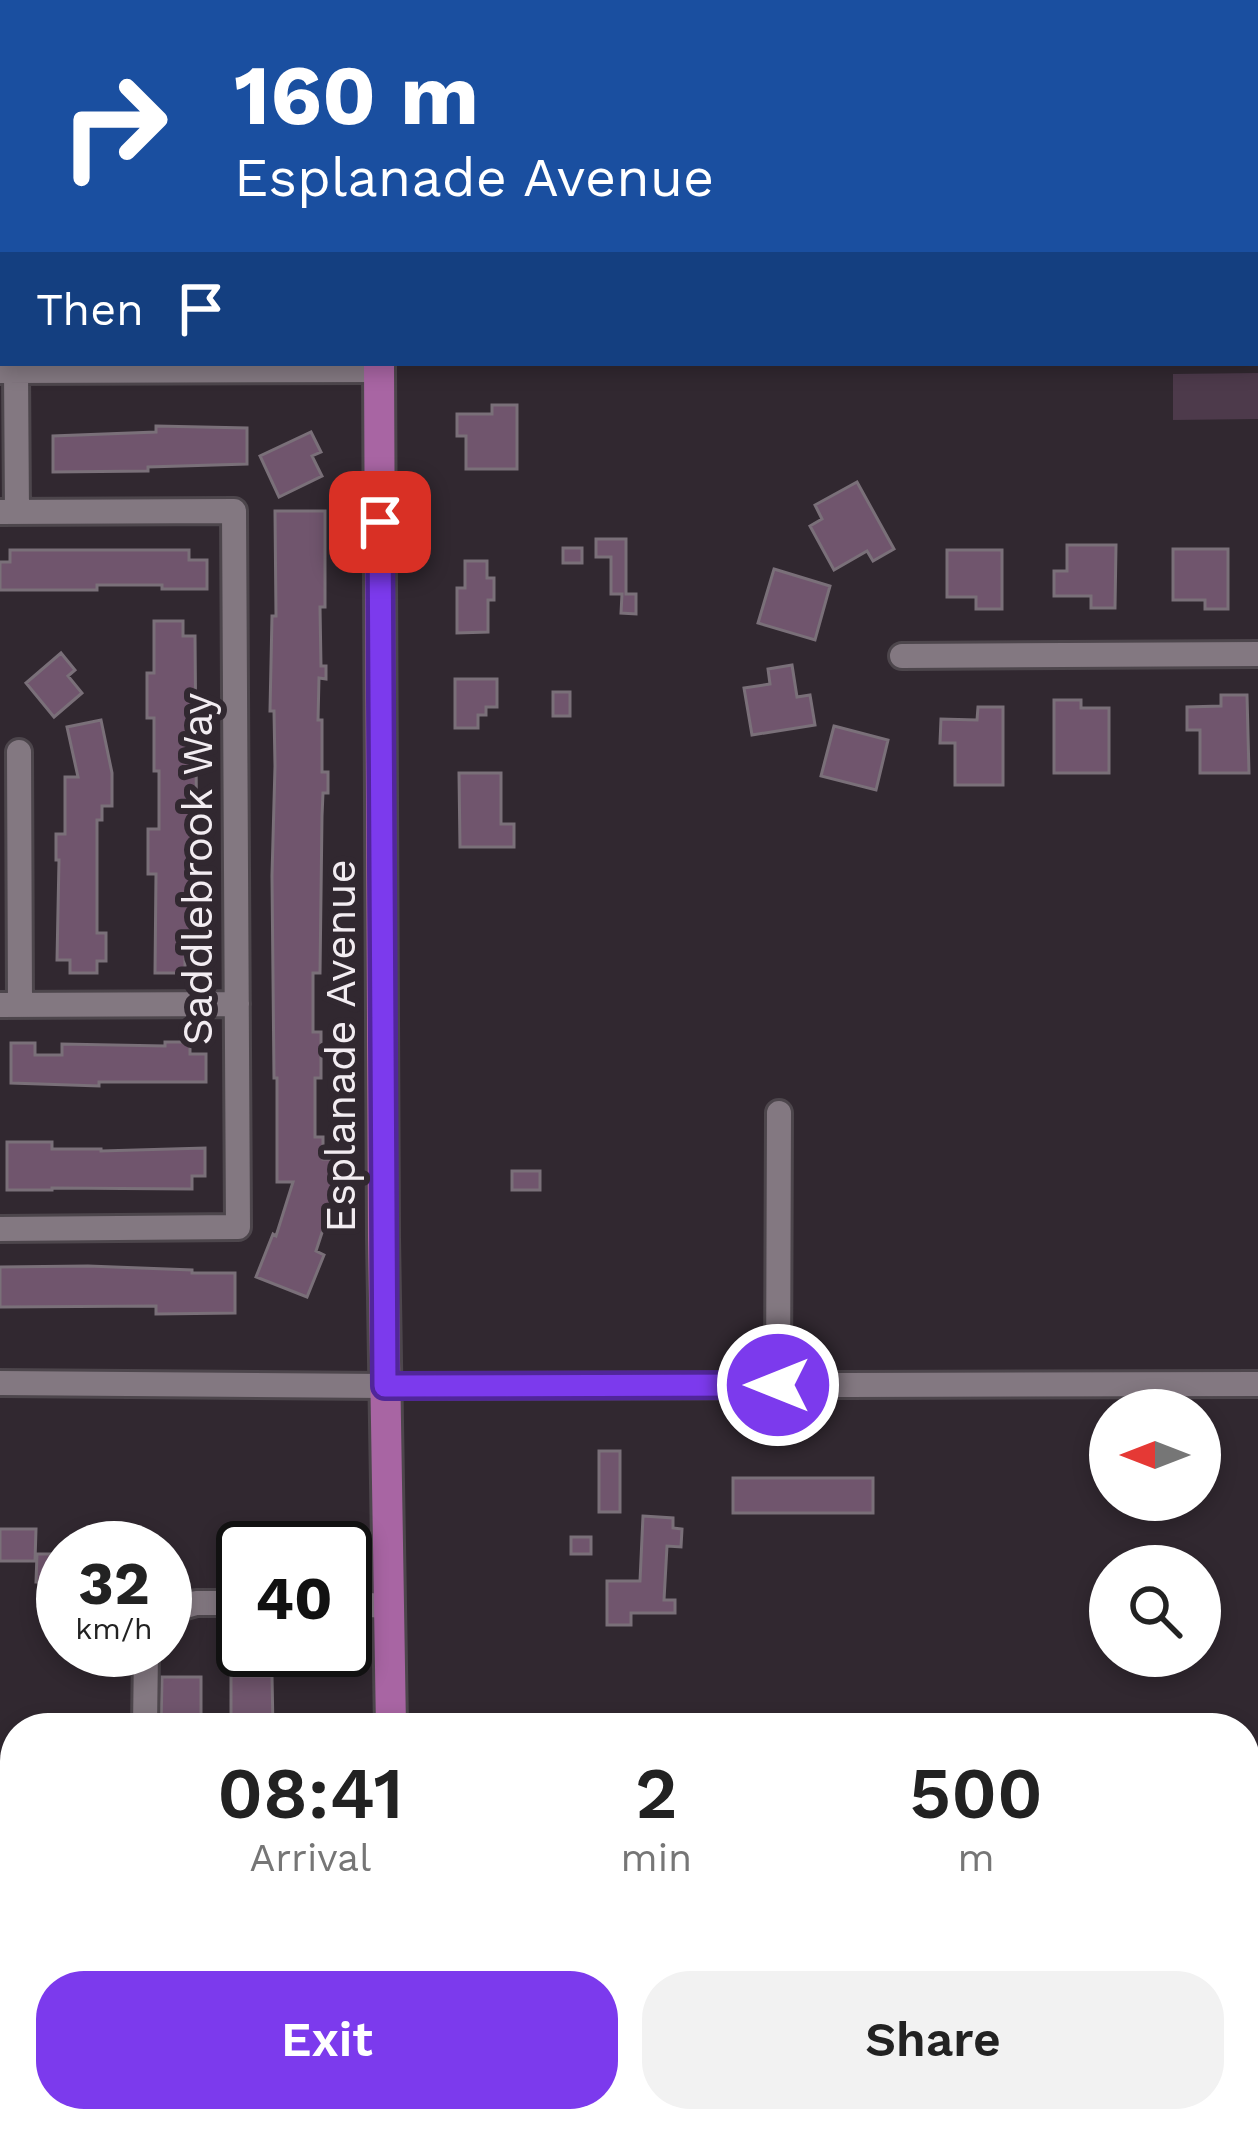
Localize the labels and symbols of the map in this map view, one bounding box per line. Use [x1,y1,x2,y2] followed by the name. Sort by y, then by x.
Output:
[329,471,431,573] pin
[173,693,222,1045] street label: Saddlebrook Way
[316,859,365,1233] street label: Esplanade Avenue
[715,1322,841,1448] position arrow
[1089,1389,1221,1521] north arrow
[216,1521,372,1677] speed limit sign: 40

